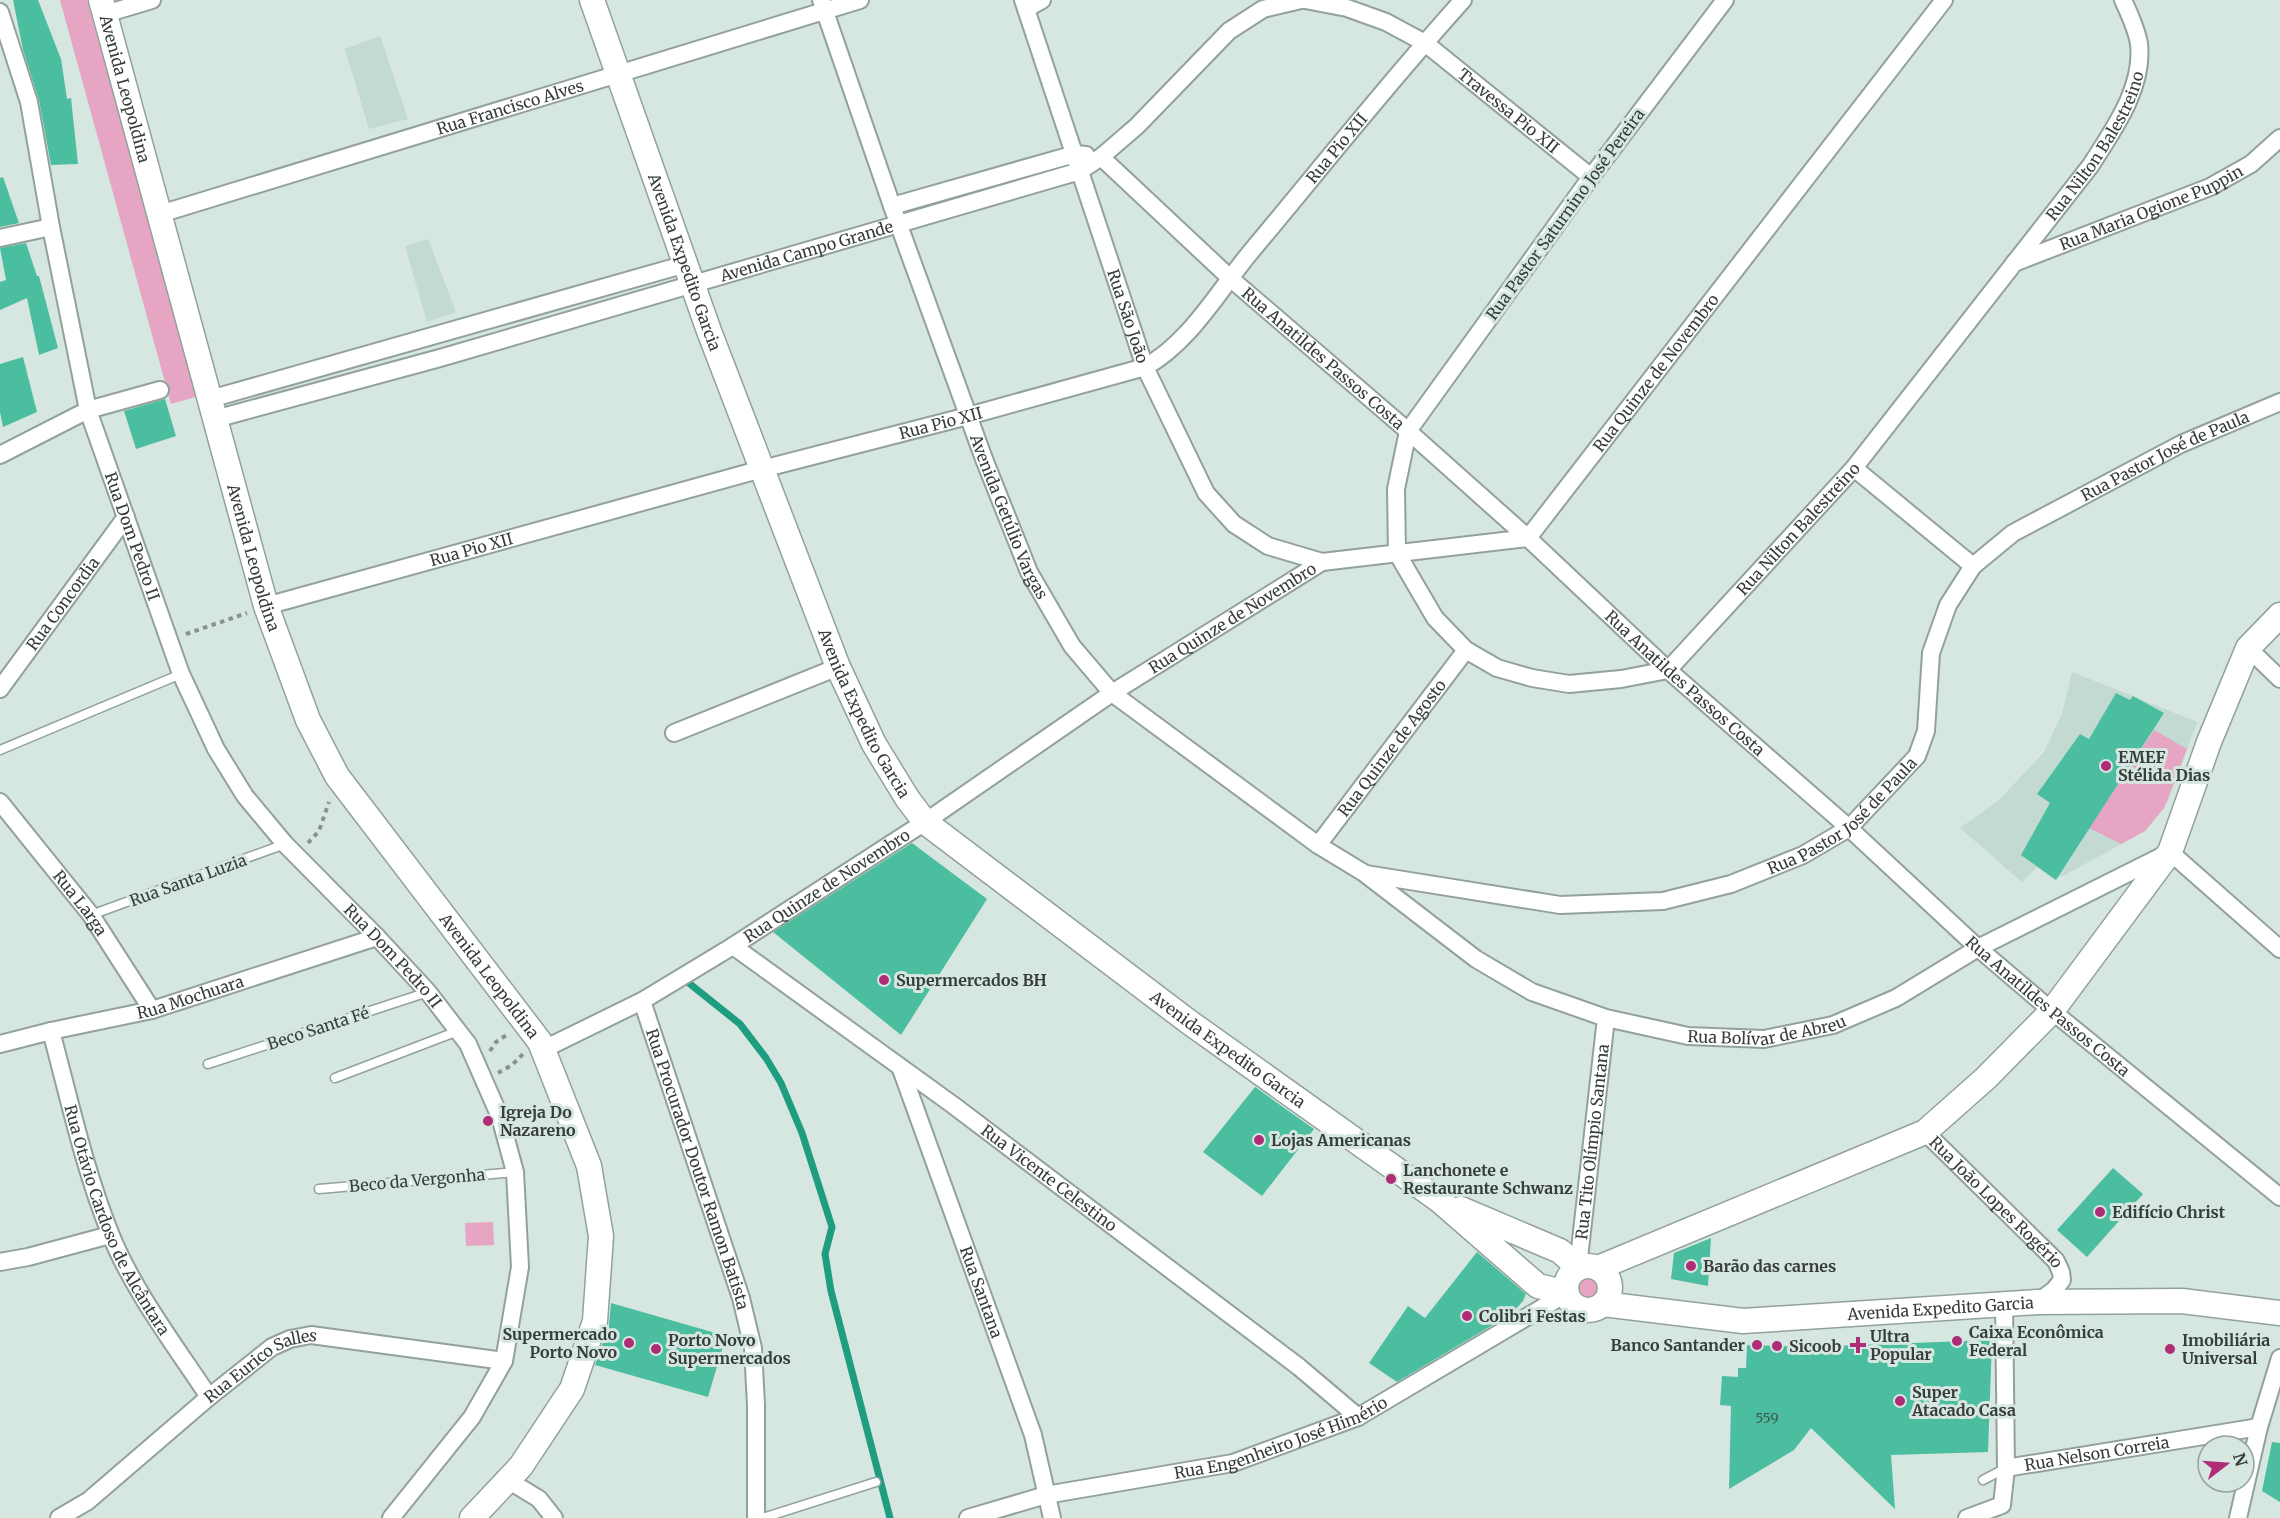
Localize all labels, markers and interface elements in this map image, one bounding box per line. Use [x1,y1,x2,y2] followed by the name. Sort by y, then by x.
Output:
[95,12,155,165] street label: Avenida Leopoldina
[1454,64,1563,157] street label: Travessa Pio XII
[2041,69,2148,224] street label: Rua Nilton Balestreino
[434,75,586,139] street label: Rua Francisco Alves
[1482,104,1649,324] street label: Rua Pastor Saturnino José Pereira
[1302,109,1371,187] street label: Rua Pio XII
[2057,160,2247,254] street label: Rua Maria Ogione Puppin
[644,170,726,354] street label: Avenida Expedito Garcia
[717,216,895,286] street label: Avenida Campo Grande
[1103,266,1153,366] street label: Rua São João
[1238,283,1409,434] street label: Rua Anatildes Passos Costa
[1589,290,1723,456] street label: Rua Quinze de Novembro
[897,403,985,443] street label: Rua Pio XII
[2077,406,2252,505] street label: Rua Pastor José de Paula
[966,431,1053,603] street label: Avenida Getúlio Vargas
[1732,458,1864,599] street label: Rua Nilton Balestreino
[101,469,164,603] street label: Rua Dom Pedro II
[223,481,285,634] street label: Avenida Leopoldina
[427,528,515,570] street label: Rua Pio XII
[22,552,104,654] street label: Rua Concordia
[1145,558,1320,678] street label: Rua Quinze de Novembro
[1601,606,1769,760] street label: Rua Anatildes Passos Costa
[814,625,915,802] street label: Avenida Expedito Garcia
[1333,675,1450,820] street label: Rua Quinze de Agosto
[2118,747,2210,785] place label: EMEF Stélida Dias
[1764,753,1921,878] street label: Rua Pastor José de Paula
[2099,759,2113,773] marker: EMEF Stélida Dias
[740,824,914,946] street label: Rua Quinze de Novembro
[127,849,250,910] street label: Rua Santa Luzia
[49,866,112,940] street label: Rua Larga
[340,900,446,1012] street label: Rua Dom Pedro II
[435,909,544,1043] street label: Avenida Leopoldina
[1962,932,2134,1081] street label: Rua Anatildes Passos Costa
[896,970,1047,990] place label: Supermercados BH
[135,971,247,1023] street label: Rua Mochuara
[877,973,891,987] marker: Supermercados BH
[1146,986,1310,1112] street label: Avenida Expedito Garcia
[265,1002,371,1054] street label: Beco Santa Fé
[1687,1011,1849,1050] street label: Rua Bolívar de Abreu
[642,1026,753,1312] street label: Rua Procurador Doutor Ramon Batista
[1571,1043,1613,1241] street label: Rua Tito Olímpio Santana
[60,1102,174,1339] street label: Rua Otávio Cardoso de Alcântara
[500,1102,576,1140] place label: Igreja Do Nazareno
[481,1114,495,1128] marker: Igreja Do Nazareno
[977,1120,1121,1236] street label: Rua Vicente Celestino
[1271,1130,1411,1150] place label: Lojas Americanas
[1925,1132,2068,1271] street label: Rua João Lopes Rogério
[1252,1133,1266,1147] marker: Lojas Americanas
[1403,1160,1573,1198] place label: Lanchonete e Restaurante Schwanz
[348,1164,486,1196] street label: Beco da Vergonha
[1384,1172,1398,1186] marker: Lanchonete e Restaurante Schwanz
[2112,1202,2226,1222] place label: Edifício Christ
[2093,1205,2107,1219] marker: Edifício Christ
[956,1243,1007,1341] street label: Rua Santana
[1703,1256,1836,1276] place label: Barão das carnes
[1684,1259,1698,1273] marker: Barão das carnes
[1846,1292,2035,1324] street label: Avenida Expedito Garcia
[1479,1306,1586,1326] place label: Colibri Festas
[1460,1309,1474,1323] marker: Colibri Festas
[1969,1322,2104,1360] place label: Caixa Econômica Federal
[503,1324,617,1362] place label: Supermercado Porto Novo
[200,1325,318,1407] street label: Rua Eurico Salles
[1870,1326,1932,1364] place label: Ultra Popular
[668,1330,791,1368] place label: Porto Novo Supermercados
[2182,1330,2270,1368] place label: Imobiliária Universal
[1950,1334,1964,1348] marker: Caixa Econômica Federal
[1611,1335,1746,1355] place label: Banco Santander
[622,1336,636,1350] marker: Supermercado Porto Novo
[1789,1336,1841,1356] place label: Sicoob
[1750,1338,1764,1352] marker: Banco Santander
[1851,1338,1865,1352] marker: Ultra Popular
[1770,1339,1784,1353] marker: Sicoob
[649,1342,663,1356] marker: Porto Novo Supermercados
[2163,1342,2177,1356] marker: Imobiliária Universal
[1911,1382,2016,1420] place label: Super Atacado Casa
[1173,1392,1391,1483] street label: Rua Engenheiro José Himério
[1893,1394,1907,1408] marker: Super Atacado Casa
[1755,1409,1779,1427] house number: 559
[2023,1432,2171,1475] street label: Rua Nelson Correia
[2196,1434,2256,1494] north arrow
[2229,1451,2252,1469] text: N

